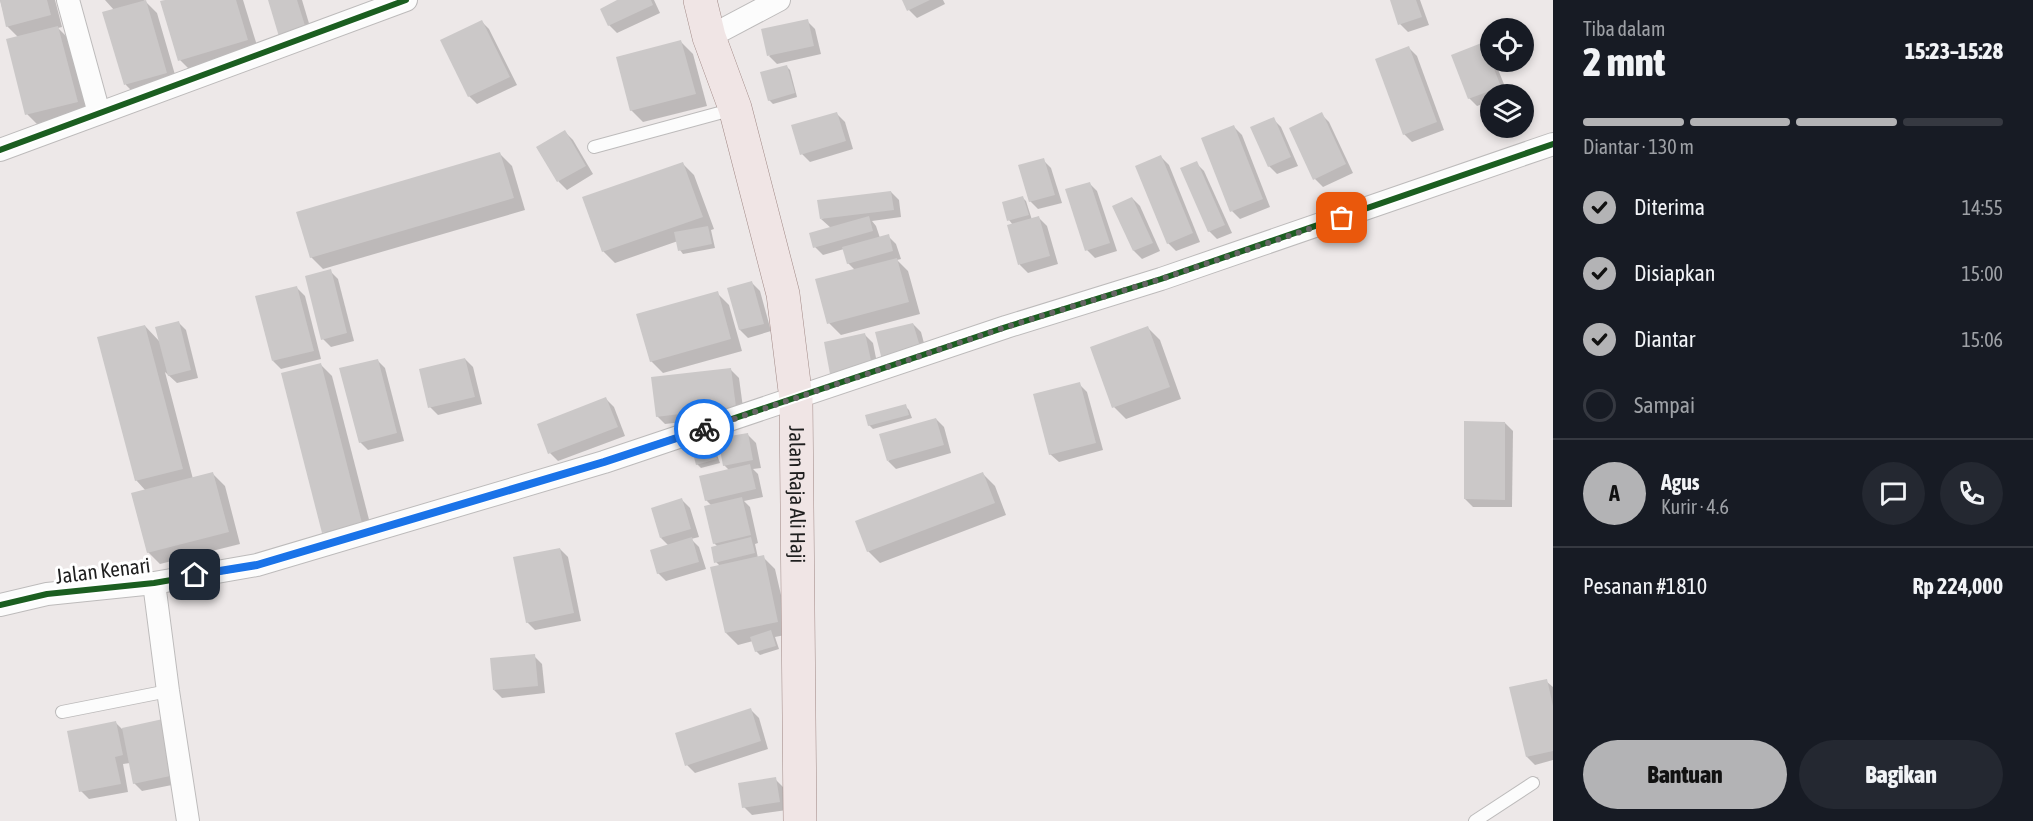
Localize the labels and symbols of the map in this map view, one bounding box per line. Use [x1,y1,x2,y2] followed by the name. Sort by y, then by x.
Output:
[1316,192,1367,243] pin
[674,399,734,459] courier
[785,425,811,563] street label: Jalan Raja Ali Haji
[169,549,220,600] pin
[54,552,152,588] street label: Jalan Kenari

